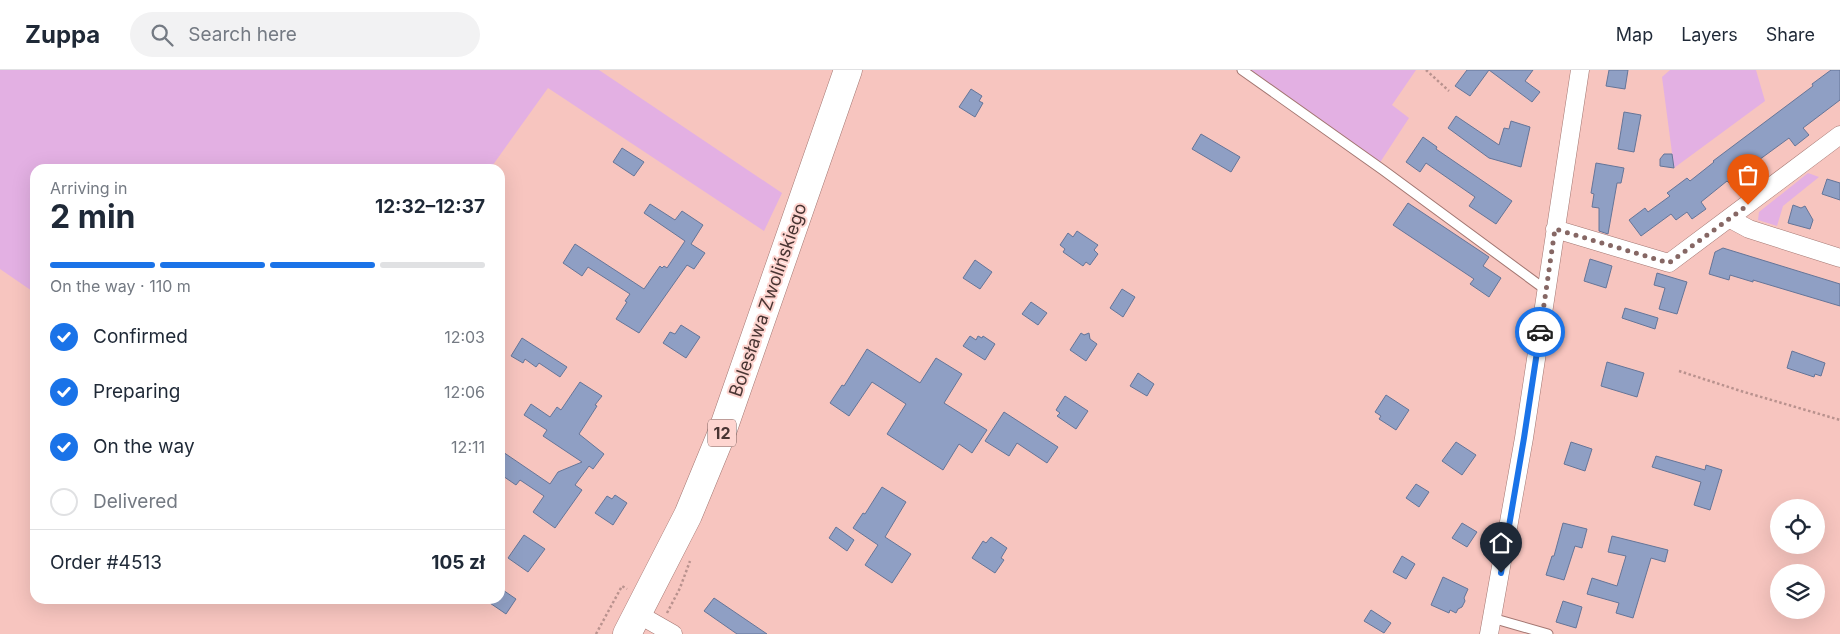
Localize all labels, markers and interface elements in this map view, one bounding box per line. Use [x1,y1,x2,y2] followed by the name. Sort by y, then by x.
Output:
[130,12,480,57] search box
[25,20,100,49] text: Zuppa
[148,21,176,49] icon: search
[188,23,297,46] text: Search here
[1616,24,1653,45] text: Map
[1681,24,1738,45] text: Layers
[1766,24,1815,45] text: Share
[1727,154,1769,205] pin
[1734,161,1762,189] icon: bag
[50,178,127,198] text: Arriving in
[375,195,485,218] text: 12:32–12:37
[50,197,136,236] text: 2 min
[725,200,811,399] street label: Bolesława Zwolińskiego
[50,276,191,296] text: On the way · 110 m
[1515,307,1565,357] courier
[1526,318,1554,346] icon: car
[50,323,78,351] icon: check
[93,325,188,348] text: Confirmed
[444,327,485,347] text: 12:03
[50,378,78,406] icon: check
[93,380,180,403] text: Preparing
[444,382,485,402] text: 12:06
[708,419,736,446] road number: 12
[50,433,78,461] icon: check
[93,435,195,458] text: On the way
[451,437,485,457] text: 12:11
[93,490,178,513] text: Delivered
[1770,499,1825,619] map controls
[1770,499,1825,554] button: locate
[1480,522,1522,573] pin
[1487,529,1515,557] icon: home
[50,551,162,574] text: Order #4513
[431,551,485,574] text: 105 zł
[1770,564,1825,619] button: layers

